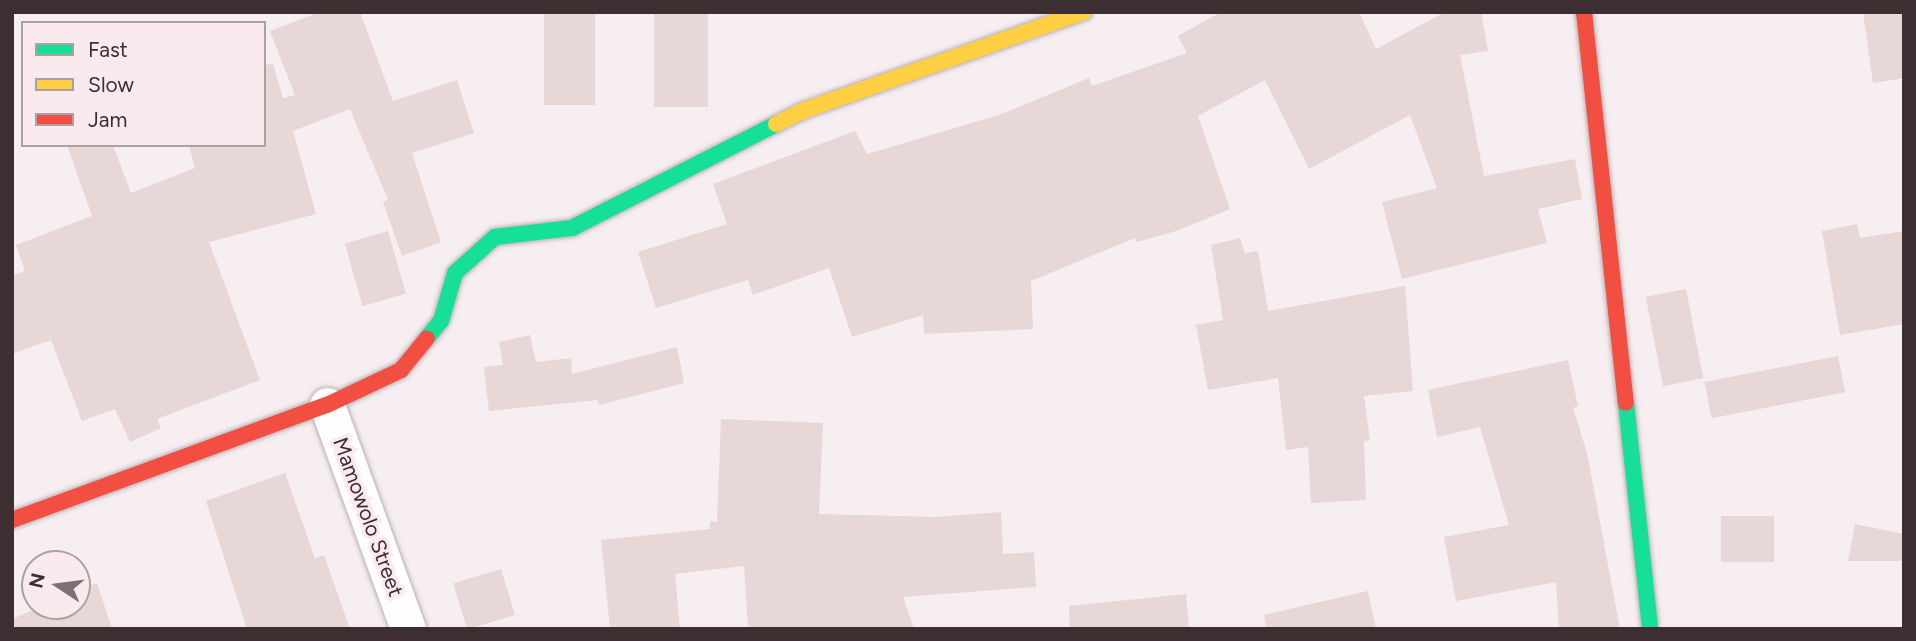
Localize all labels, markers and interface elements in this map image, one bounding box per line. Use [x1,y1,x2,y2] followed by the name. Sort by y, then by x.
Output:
[21,21,266,147] legend
[88,37,128,62] text: Fast
[88,72,134,97] text: Slow
[88,107,127,132] text: Jam
[328,434,408,600] street label: Mamowolo Street
[21,550,91,620] north arrow
[24,571,50,590] text: N

